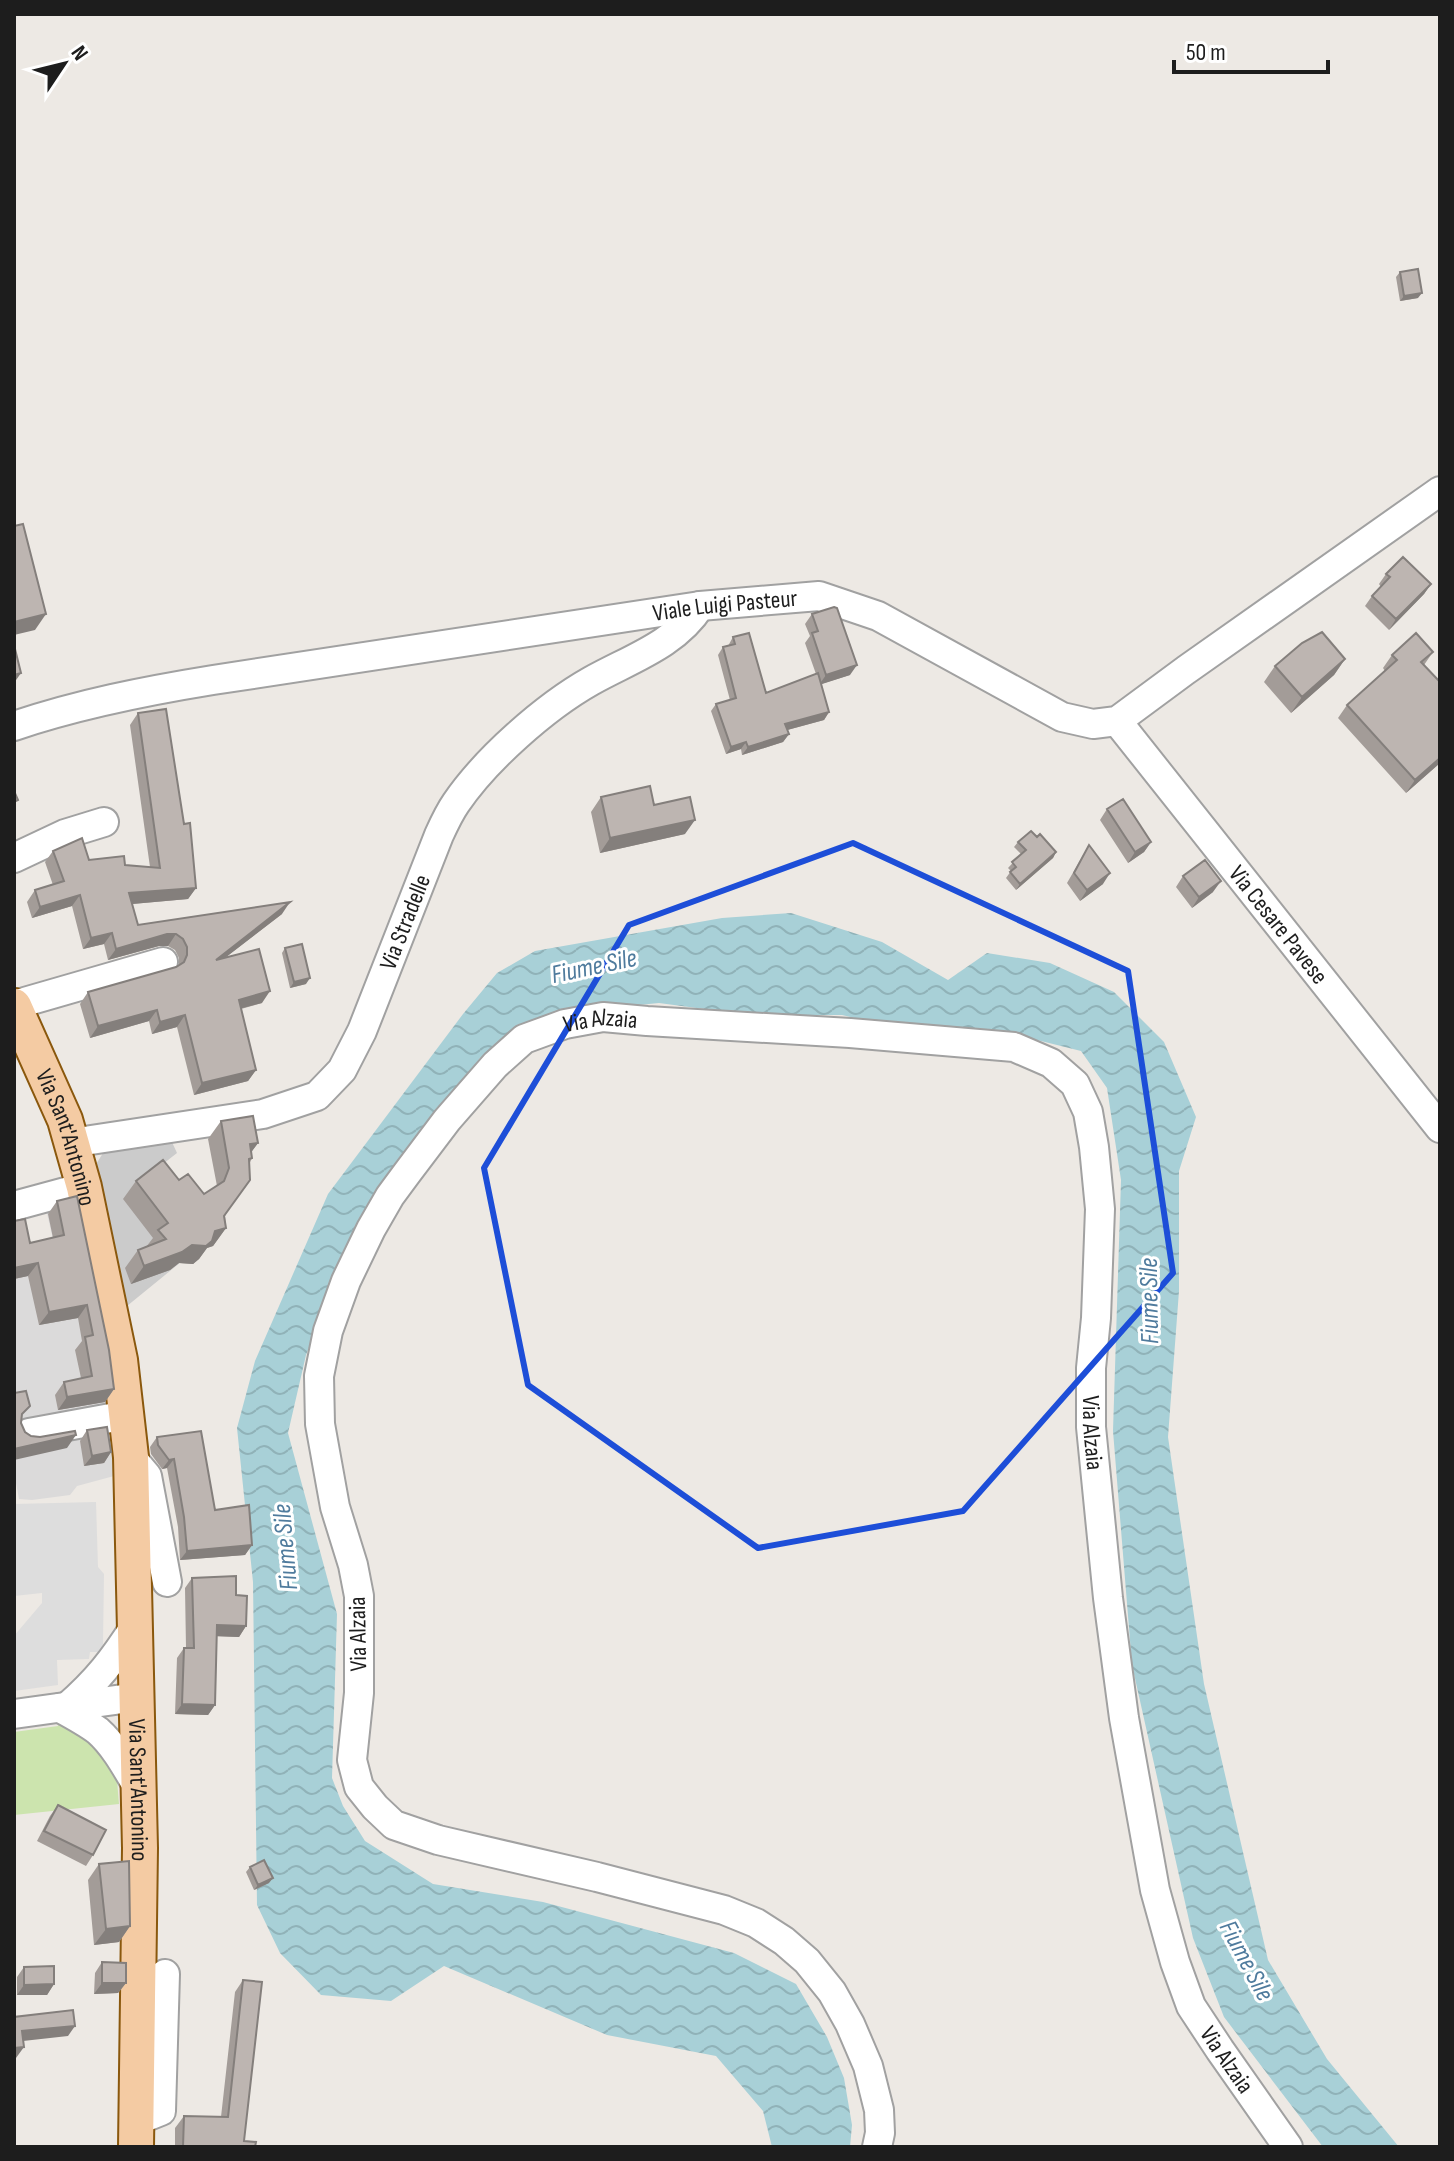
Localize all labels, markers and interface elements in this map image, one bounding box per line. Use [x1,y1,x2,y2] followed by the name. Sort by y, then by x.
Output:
[24,24,104,104] north arrow
[1174,24,1328,74] scale bar
[1186,38,1226,67] text: 50 m
[65,41,94,66] text: N
[651,583,799,627] street label: Viale Luigi Pasteur
[1223,860,1334,990] street label: Via Cesare Pavese
[373,870,437,974] street label: Via Stradelle
[548,943,640,991] water label: Fiume Sile
[561,1002,639,1039] street label: Via Alzaia
[30,1065,102,1208] street label: Via Sant'Antonino
[1134,1257,1166,1345] water label: Fiume Sile
[1076,1395,1110,1471] street label: Via Alzaia
[267,1503,305,1591] water label: Fiume Sile
[343,1596,373,1672] street label: Via Alzaia
[123,1718,155,1862] street label: Via Sant'Antonino
[1212,1916,1280,2006] water label: Fiume Sile
[1194,2021,1260,2099] street label: Via Alzaia

